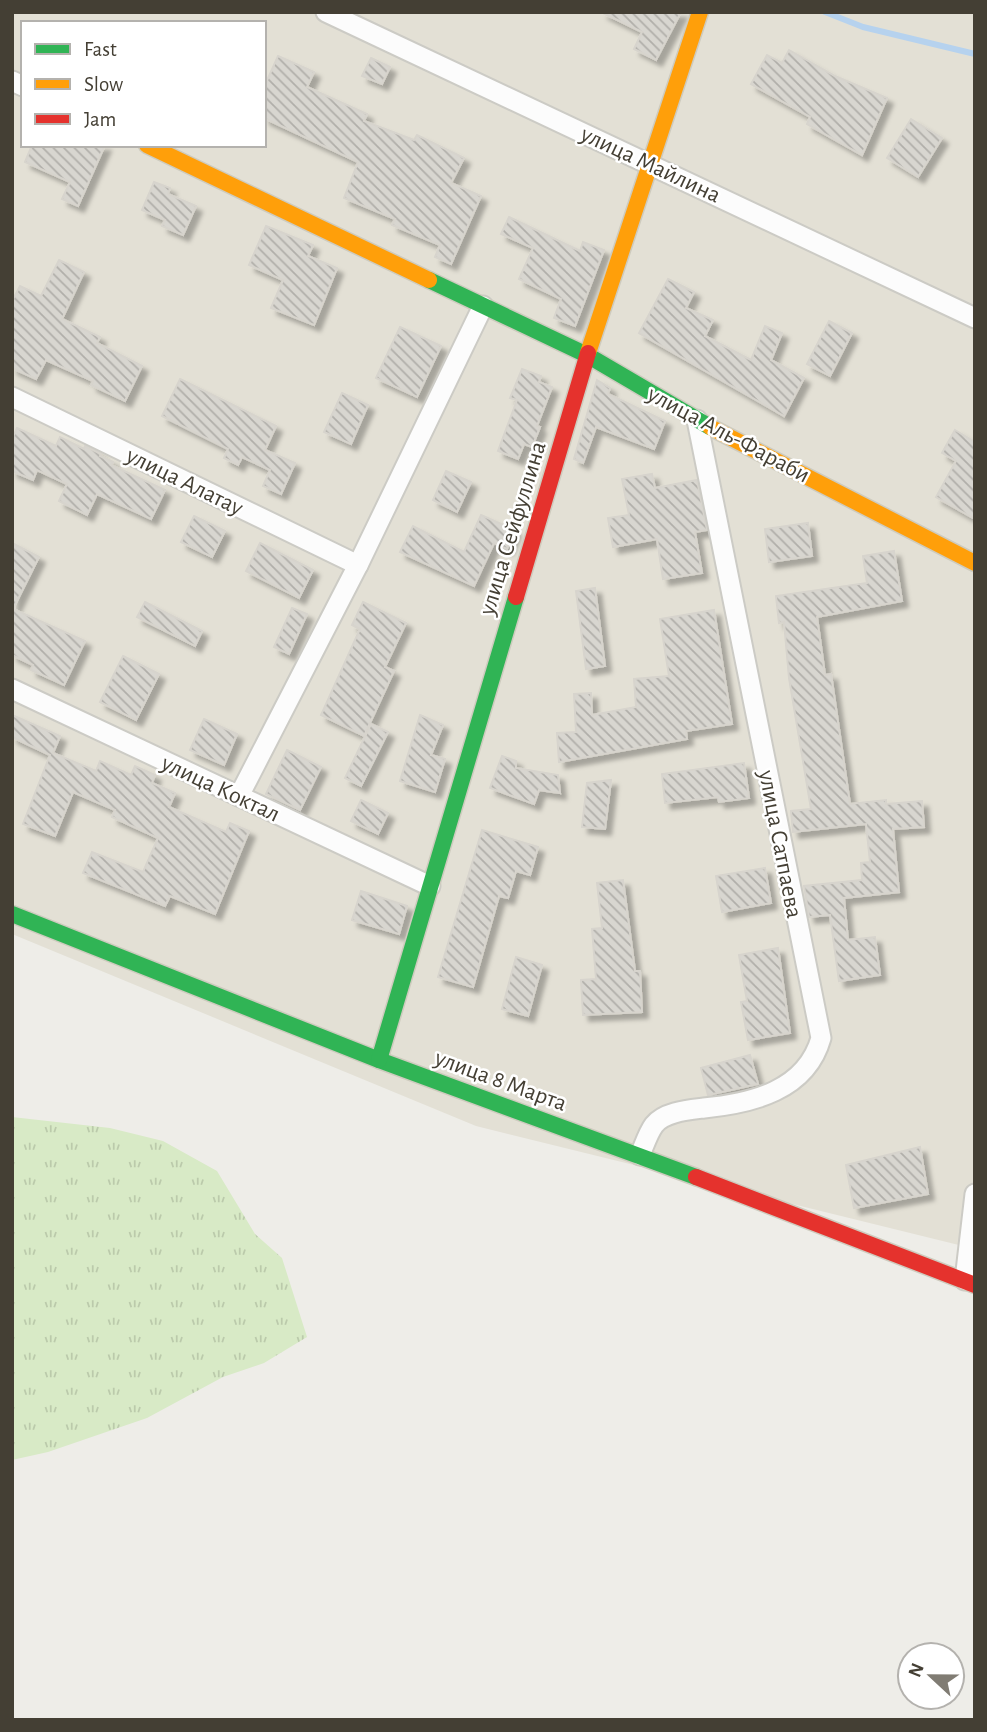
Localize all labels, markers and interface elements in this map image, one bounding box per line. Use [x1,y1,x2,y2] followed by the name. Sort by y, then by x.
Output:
[21,21,266,147] legend
[84,39,117,60] text: Fast
[84,74,123,95] text: Slow
[84,109,116,130] text: Jam
[576,122,724,208] street label: улица Майлина
[643,382,814,488] street label: улица Аль-Фараби
[475,439,551,619] street label: улица Сейфуллина
[121,443,247,521] street label: улица Алатау
[157,751,284,827] street label: улица Коктал
[754,767,806,920] street label: улица Сатпаева
[431,1046,570,1116] street label: улица 8 Марта
[896,1641,966,1711] north arrow
[905,1661,928,1680] text: N

